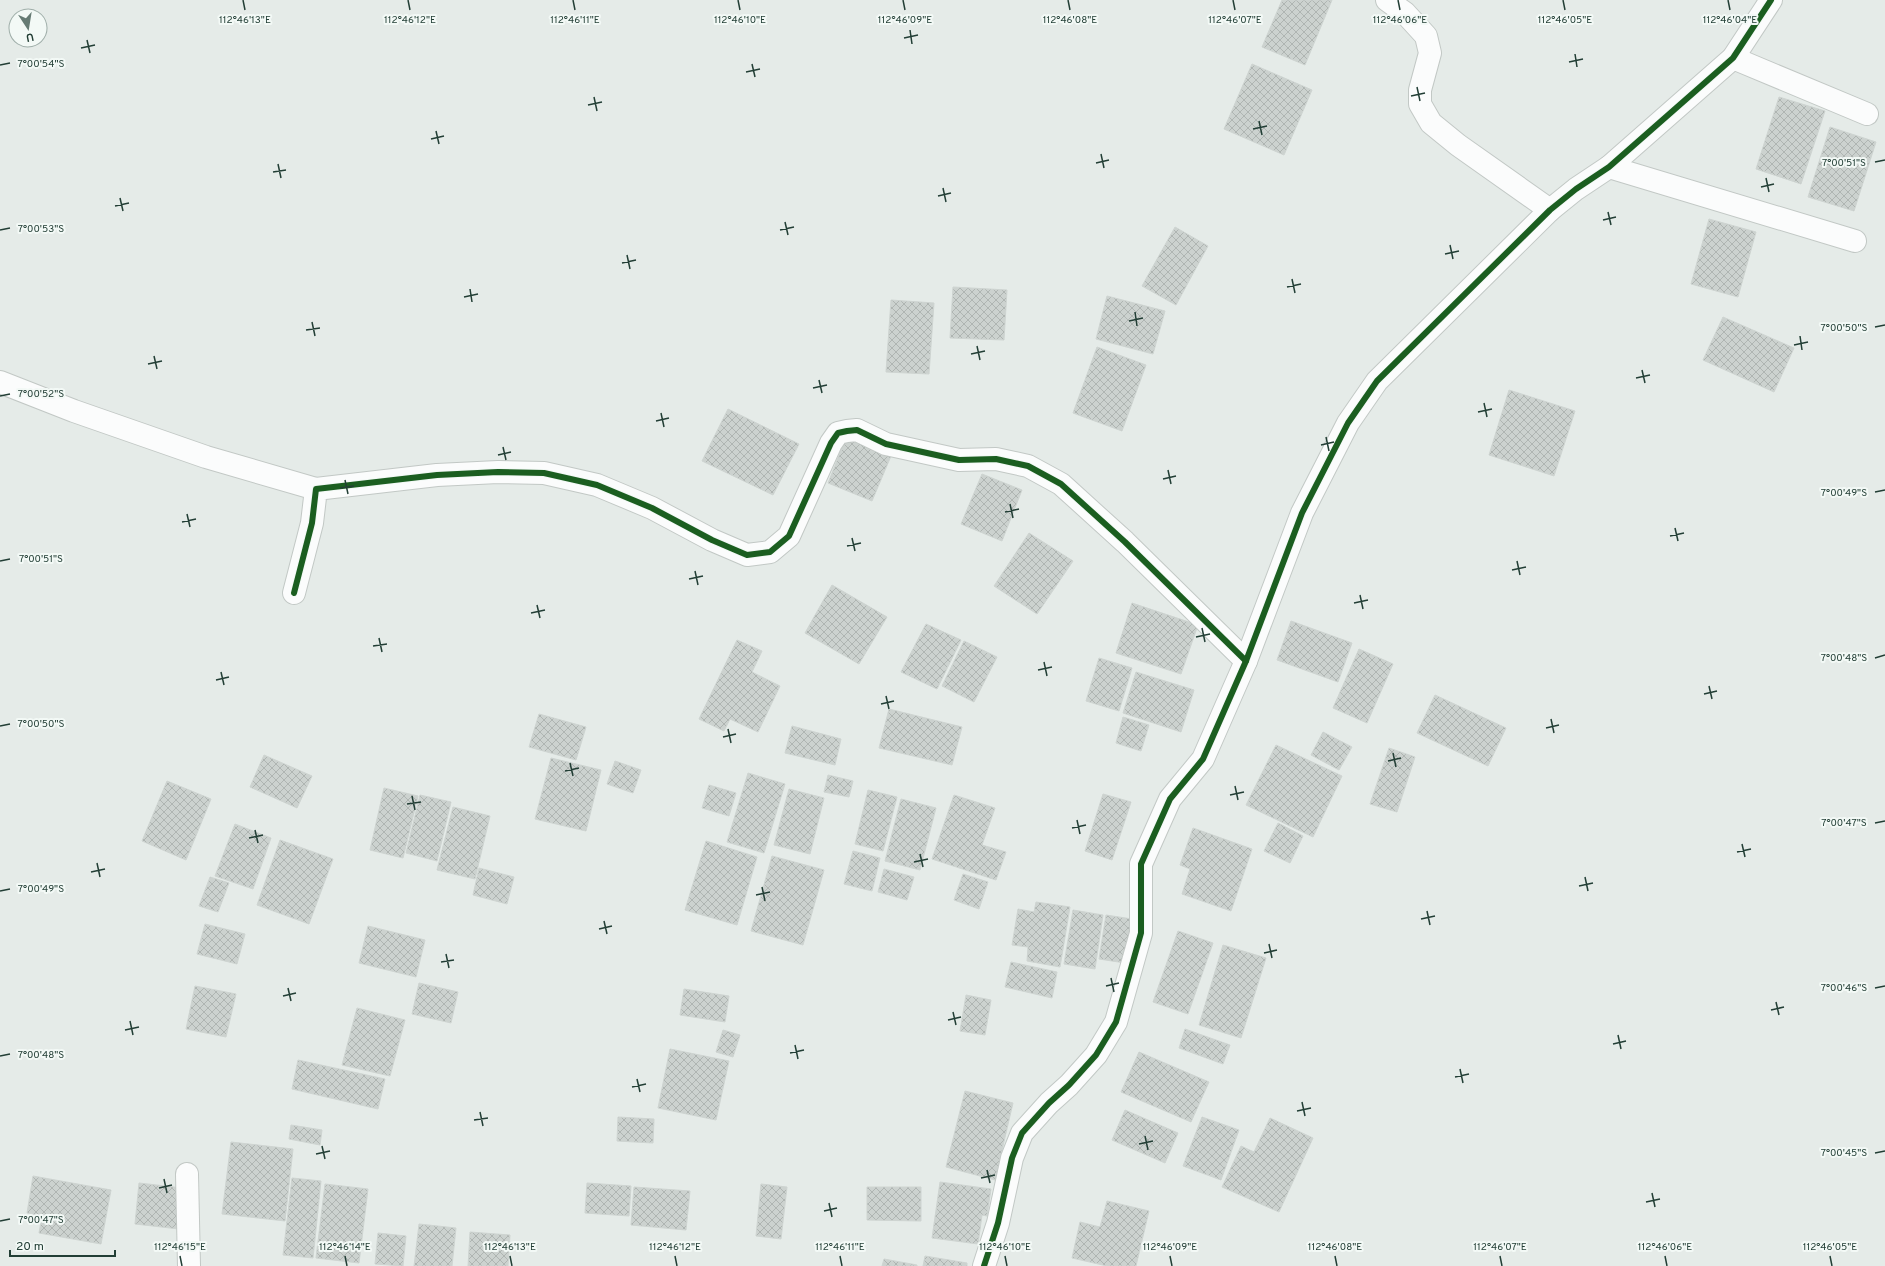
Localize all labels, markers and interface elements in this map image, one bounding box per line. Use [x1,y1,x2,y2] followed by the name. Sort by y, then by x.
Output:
[8,8,48,48] north arrow
[219,14,271,27] text: 112°46'13"E
[384,14,436,27] text: 112°46'12"E
[550,14,600,27] text: 112°46'11"E
[714,14,766,27] text: 112°46'10"E
[878,14,932,27] text: 112°46'09"E
[1043,14,1097,27] text: 112°46'08"E
[1208,14,1262,27] text: 112°46'07"E
[1373,14,1427,27] text: 112°46'06"E
[1538,14,1592,27] text: 112°46'05"E
[1703,14,1757,27] text: 112°46'04"E
[25,29,35,44] text: U
[18,58,64,71] text: 7°00'54"S
[1822,157,1866,170] text: 7°00'51"S
[18,223,64,236] text: 7°00'53"S
[1821,322,1867,335] text: 7°00'50"S
[18,388,64,401] text: 7°00'52"S
[1821,487,1867,500] text: 7°00'49"S
[19,553,63,566] text: 7°00'51"S
[1821,652,1867,665] text: 7°00'48"S
[18,718,64,731] text: 7°00'50"S
[1821,817,1867,830] text: 7°00'47"S
[18,883,64,896] text: 7°00'49"S
[1821,982,1867,995] text: 7°00'46"S
[18,1049,64,1062] text: 7°00'48"S
[1821,1147,1867,1160] text: 7°00'45"S
[18,1214,64,1227] text: 7°00'47"S
[10,1232,115,1258] scale bar
[16,1239,44,1255] text: 20 m
[154,1241,206,1254] text: 112°46'15"E
[319,1241,371,1254] text: 112°46'14"E
[484,1241,536,1254] text: 112°46'13"E
[649,1241,701,1254] text: 112°46'12"E
[815,1241,865,1254] text: 112°46'11"E
[979,1241,1031,1254] text: 112°46'10"E
[1143,1241,1197,1254] text: 112°46'09"E
[1308,1241,1362,1254] text: 112°46'08"E
[1473,1241,1527,1254] text: 112°46'07"E
[1638,1241,1692,1254] text: 112°46'06"E
[1803,1241,1857,1254] text: 112°46'05"E

